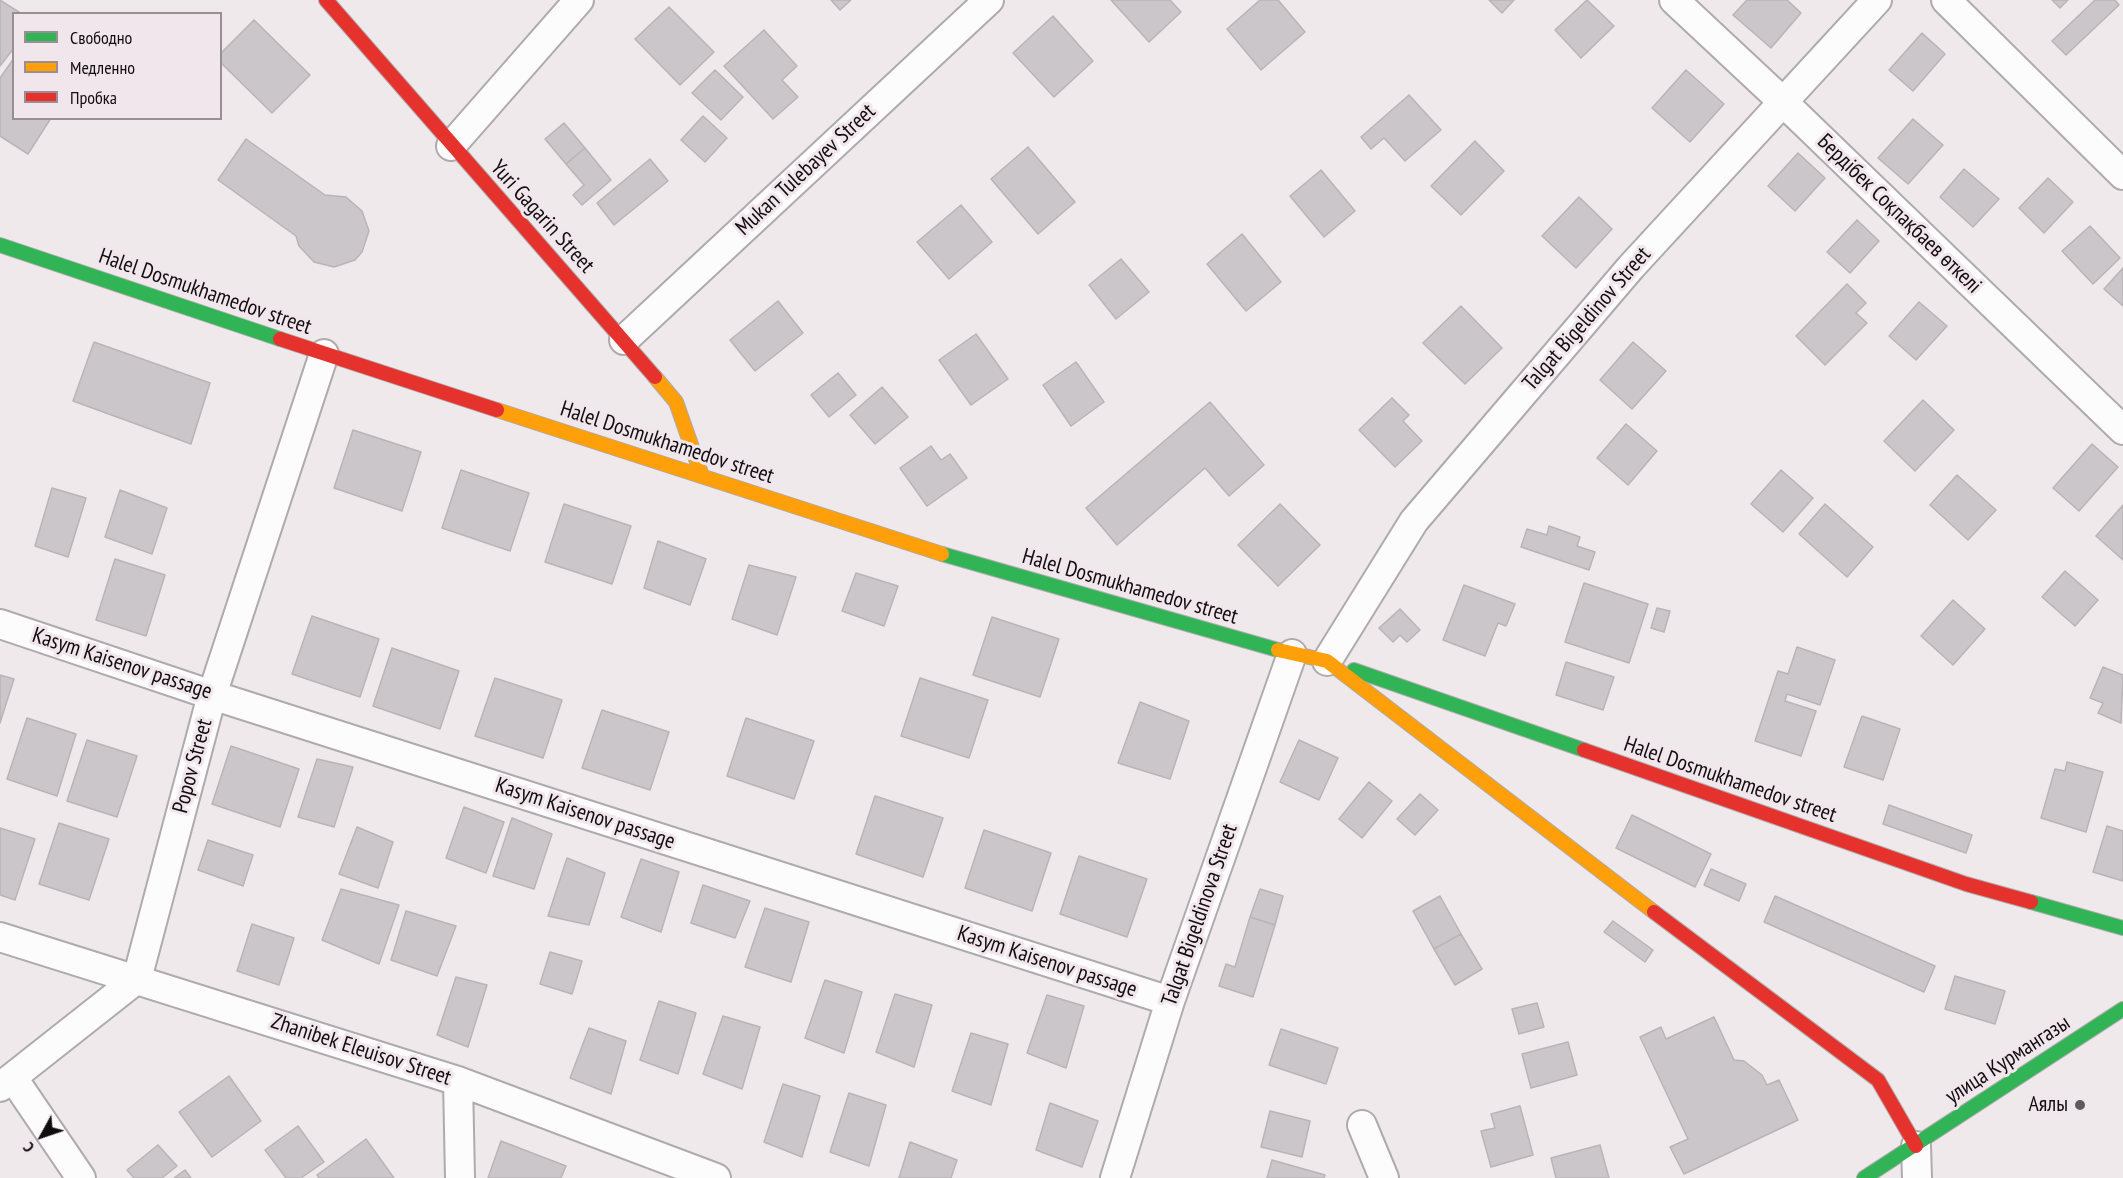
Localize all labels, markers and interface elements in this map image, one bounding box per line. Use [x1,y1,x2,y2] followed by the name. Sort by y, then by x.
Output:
[12,12,222,120] legend
[70,26,132,49] text: Свободно
[70,56,135,79] text: Медленно
[70,86,117,109] text: Пробка
[731,99,881,241] street label: Mukan Tulebayev Street
[1811,129,1987,299] street label: Бердібек Соқпақбаев өткелі
[485,155,599,279] street label: Yuri Gagarin Street
[1517,242,1657,396] street label: Talgat Bigeldinov Street
[95,243,315,341] street label: Halel Dosmukhamedov street
[557,396,777,490] street label: Halel Dosmukhamedov street
[1019,544,1241,630] street label: Halel Dosmukhamedov street
[29,623,215,705] street label: Kasym Kaisenov passage
[168,716,218,816] street label: Popov Street
[1620,731,1840,829] street label: Halel Dosmukhamedov street
[492,773,678,855] street label: Kasym Kaisenov passage
[1157,821,1243,1009] street label: Talgat Bigeldinova Street
[954,921,1140,1003] street label: Kasym Kaisenov passage
[268,1008,454,1092] street label: Zhanibek Eleuisov Street
[1941,1010,2075,1110] street label: улица Курмангазы
[2028,1092,2068,1118] place label: Аялы
[2073,1098,2087,1112] marker: Аялы
[12,1106,72,1166] north arrow
[18,1138,38,1157] text: С

